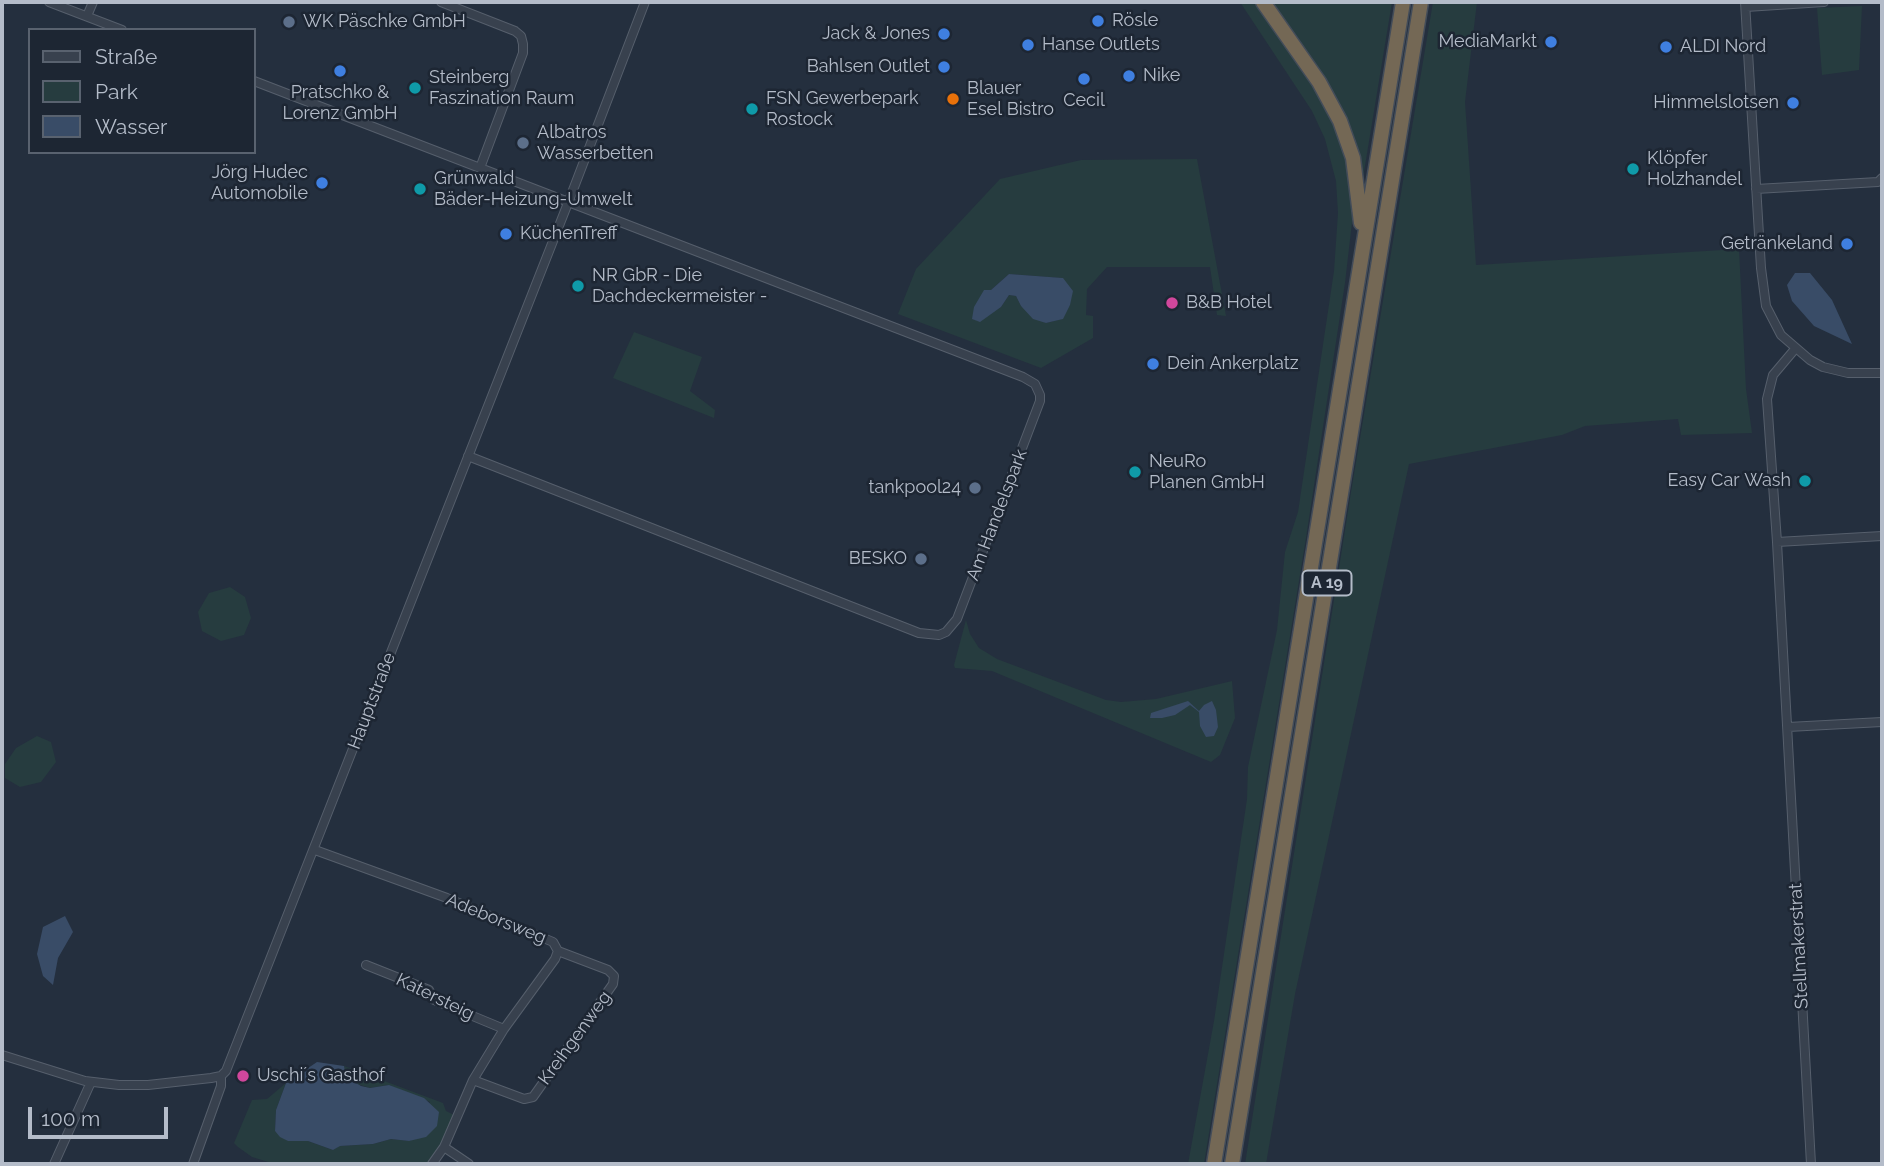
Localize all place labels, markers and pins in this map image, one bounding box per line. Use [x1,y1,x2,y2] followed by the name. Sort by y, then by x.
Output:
[1112,10,1158,32] place label: Rösle
[303,11,466,33] place label: WK Päschke GmbH
[1090,13,1106,29] marker: Rösle
[281,14,297,30] marker: WK Päschke GmbH
[822,23,930,45] place label: Jack & Jones
[936,26,952,42] marker: Jack & Jones
[1438,31,1537,53] place label: MediaMarkt
[1042,34,1160,56] place label: Hanse Outlets
[1543,34,1559,50] marker: MediaMarkt
[1680,36,1766,58] place label: ALDI Nord
[1020,37,1036,53] marker: Hanse Outlets
[1658,39,1674,55] marker: ALDI Nord
[807,56,930,78] place label: Bahlsen Outlet
[936,59,952,75] marker: Bahlsen Outlet
[332,63,348,79] marker: Pratschko & Lorenz GmbH
[1143,65,1180,87] place label: Nike
[429,67,574,110] place label: Steinberg Faszination Raum
[1121,68,1137,84] marker: Nike
[1076,71,1092,87] marker: Cecil
[967,78,1054,120] place label: Blauer Esel Bistro
[407,80,423,96] marker: Steinberg Faszination Raum
[282,82,398,124] place label: Pratschko & Lorenz GmbH
[766,88,919,130] place label: FSN Gewerbepark Rostock
[1063,90,1105,112] place label: Cecil
[945,91,961,107] marker: Blauer Esel Bistro
[1653,92,1779,114] place label: Himmelslotsen
[1785,95,1801,111] marker: Himmelslotsen
[744,101,760,117] marker: FSN Gewerbepark Rostock
[537,122,654,164] place label: Albatros Wasserbetten
[515,135,531,151] marker: Albatros Wasserbetten
[1647,148,1742,190] place label: Klöpfer Holzhandel
[1625,161,1641,177] marker: Klöpfer Holzhandel
[211,162,308,204] place label: Jörg Hudec Automobile
[434,168,633,210] place label: Grünwald Bäder-Heizung-Umwelt
[314,175,330,191] marker: Jörg Hudec Automobile
[412,181,428,197] marker: Grünwald Bäder-Heizung-Umwelt
[520,223,618,245] place label: KüchenTreff
[498,226,514,242] marker: KüchenTreff
[1721,233,1833,255] place label: Getränkeland
[1839,236,1855,252] marker: Getränkeland
[592,265,767,308] place label: NR GbR - Die Dachdeckermeister -
[570,278,586,294] marker: NR GbR - Die Dachdeckermeister -
[1186,292,1272,314] place label: B&B Hotel
[1164,295,1180,311] marker: B&B Hotel
[1167,353,1299,375] place label: Dein Ankerplatz
[1145,356,1161,372] marker: Dein Ankerplatz
[1149,451,1265,494] place label: NeuRo Planen GmbH
[1127,464,1143,480] marker: NeuRo Planen GmbH
[1667,470,1791,492] place label: Easy Car Wash
[1797,473,1813,489] marker: Easy Car Wash
[868,477,961,499] place label: tankpool24
[967,480,983,496] marker: tankpool24
[849,548,907,570] place label: BESKO
[913,551,929,567] marker: BESKO
[257,1065,385,1087] place label: Uschi´s Gasthof
[235,1068,251,1084] marker: Uschi´s Gasthof

